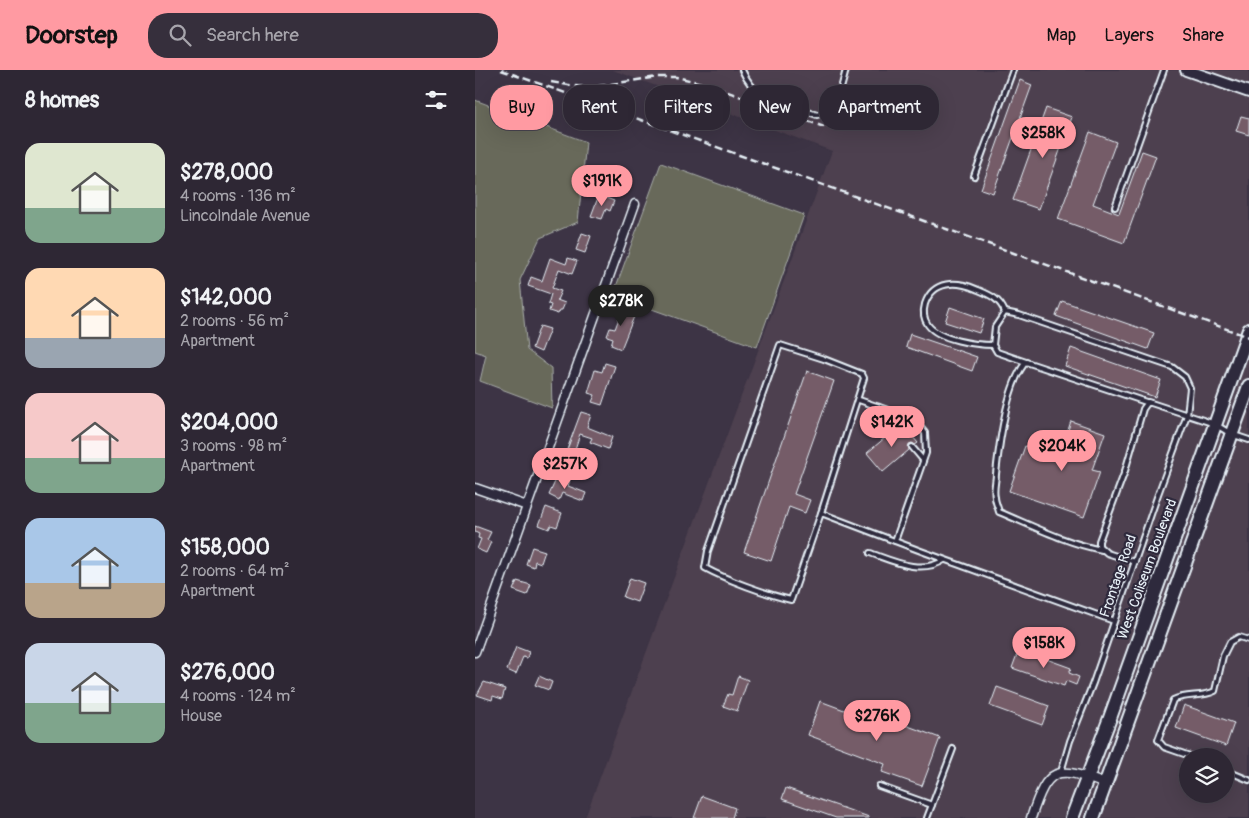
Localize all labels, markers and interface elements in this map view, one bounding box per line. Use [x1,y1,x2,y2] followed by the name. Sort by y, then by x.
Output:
[148,13,498,58] search box
[25,21,118,50] text: Doorstep
[166,21,194,49] icon: search
[206,23,299,47] text: Search here
[1047,24,1076,47] text: Map
[1104,24,1154,47] text: Layers
[1182,24,1224,47] text: Share
[490,85,553,130] chip: Buy
[563,85,635,130] chip: Rent
[645,85,730,130] chip: Filters
[740,85,809,130] chip: New
[819,85,939,130] chip: Apartment
[422,86,450,114] icon: filters
[25,87,99,114] text: 8 homes
[1008,116,1078,159] pin: $258K
[1021,123,1065,143] text: $258K
[180,159,273,186] text: $278,000
[65,163,125,223] icon: home
[567,164,637,207] pin: $191K
[582,171,622,191] text: $191K
[180,186,296,206] text: 4 rooms · 136 m²
[180,206,310,226] text: Lincolndale Avenue
[180,284,272,311] text: $142,000
[586,284,656,327] pin: $278K
[65,288,125,348] icon: home
[599,291,643,311] text: $278K
[180,311,289,331] text: 2 rooms · 56 m²
[180,331,255,351] text: Apartment
[857,406,927,448] pin: $142K
[180,409,278,436] text: $204,000
[871,412,913,432] text: $142K
[65,413,125,473] icon: home
[1027,430,1097,472] pin: $204K
[180,436,287,456] text: 3 rooms · 98 m²
[1038,436,1086,456] text: $204K
[530,448,600,490] pin: $257K
[543,454,587,474] text: $257K
[180,456,255,476] text: Apartment
[1114,496,1180,642] street label: West Coliseum Boulevard
[1096,532,1140,620] street label: Frontage Road
[180,534,270,561] text: $158,000
[65,538,125,598] icon: home
[180,561,290,581] text: 2 rooms · 64 m²
[180,581,255,601] text: Apartment
[1009,626,1079,669] pin: $158K
[1023,633,1065,653] text: $158K
[180,659,275,686] text: $276,000
[65,663,125,723] icon: home
[180,686,296,706] text: 4 rooms · 124 m²
[842,700,912,742] pin: $276K
[180,706,222,726] text: House
[854,706,900,726] text: $276K
[1179,748,1234,803] map controls
[1179,748,1234,803] button: layers

